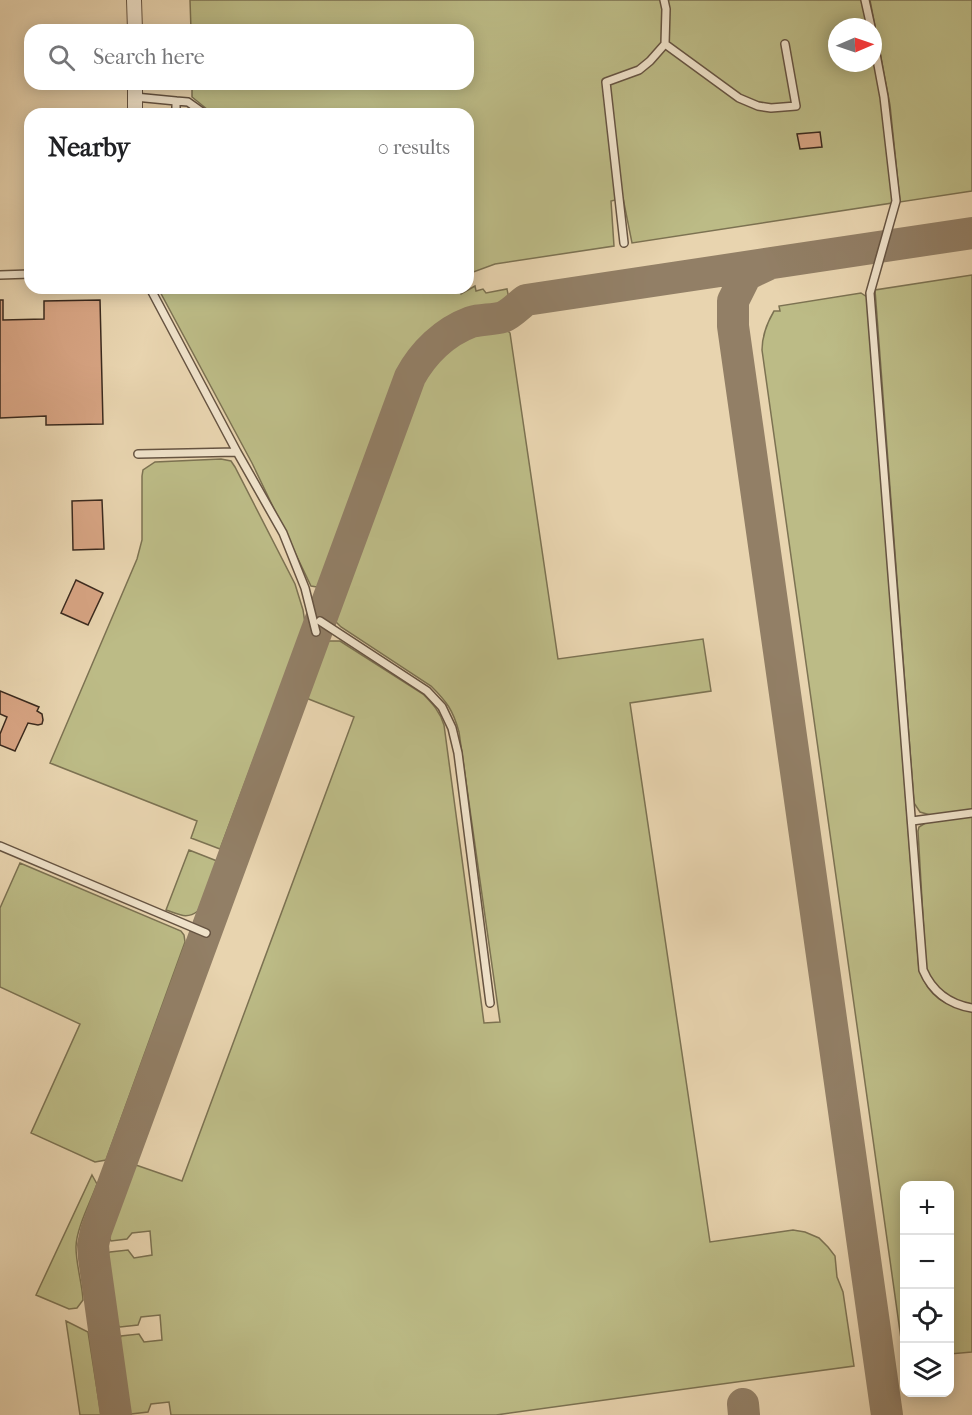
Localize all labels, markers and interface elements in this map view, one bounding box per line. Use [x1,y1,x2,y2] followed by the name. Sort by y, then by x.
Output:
[828,18,882,72] north arrow
[24,24,474,90] search box
[45,41,78,74] icon: search
[93,44,205,70] text: Search here
[48,132,130,163] text: Nearby
[378,136,450,159] text: 0 results
[900,1181,954,1397] map controls
[900,1181,954,1235] button: +
[900,1235,954,1289] button: −
[900,1289,954,1343] button: locate
[900,1343,954,1397] button: layers

